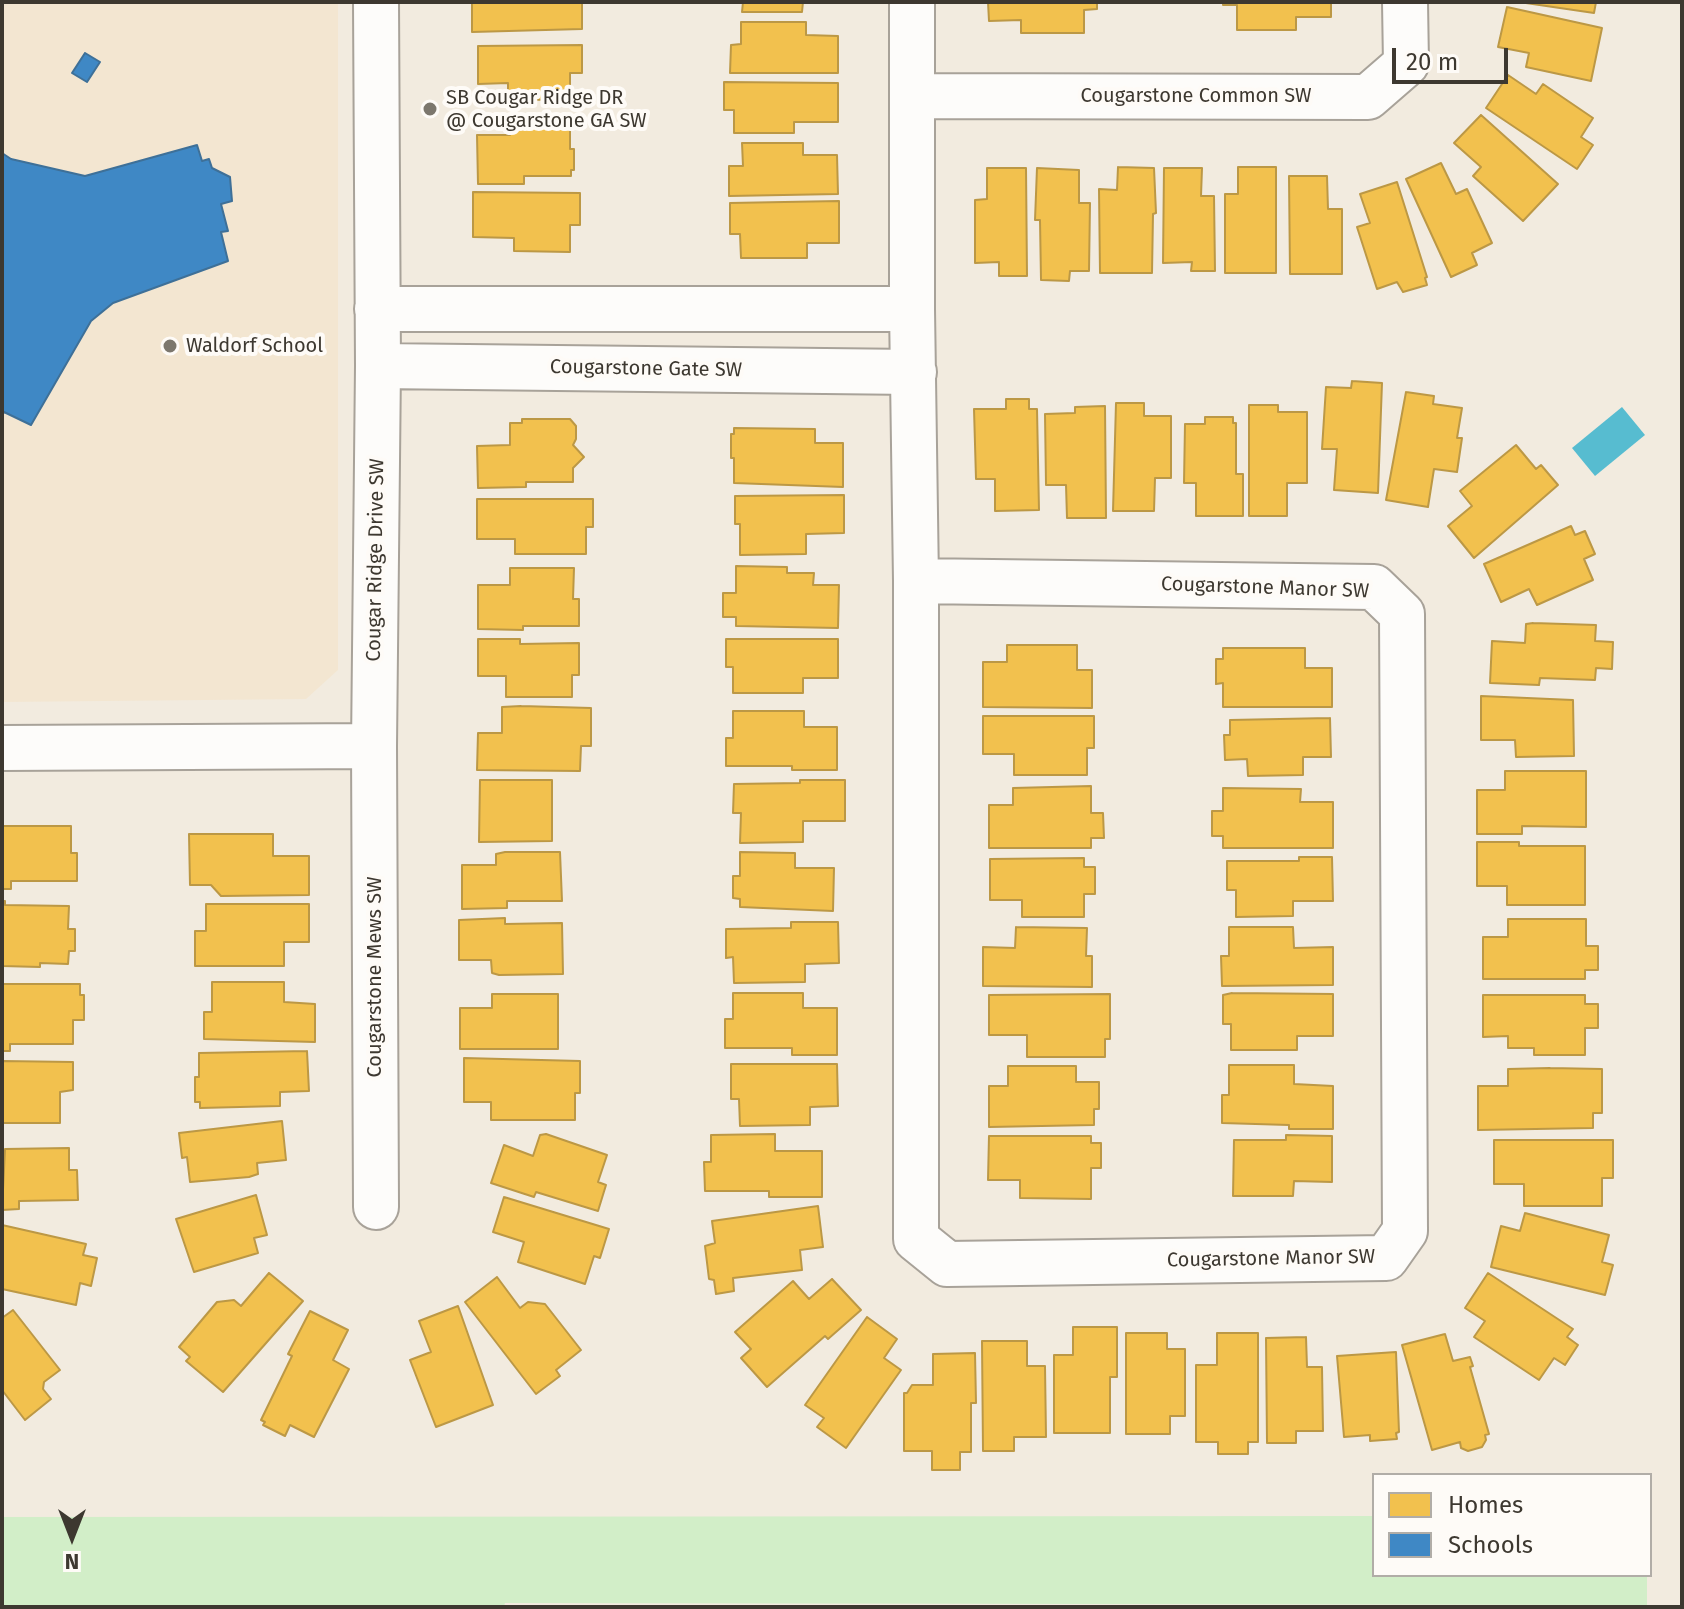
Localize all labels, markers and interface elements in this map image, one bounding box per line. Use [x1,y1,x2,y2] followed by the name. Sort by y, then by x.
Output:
[1396,32,1512,82] scale bar
[1406,48,1458,76] text: 20 m
[1081,84,1311,108] street label: Cougarstone Common SW
[446,86,647,133] place label: SB Cougar Ridge DR @ Cougarstone GA SW
[421,100,439,118] marker: SB Cougar Ridge DR @ Cougarstone GA SW
[186,334,323,358] place label: Waldorf School
[161,337,179,355] marker: Waldorf School
[550,355,742,383] street label: Cougarstone Gate SW
[362,458,390,662] street label: Cougar Ridge Drive SW
[1160,572,1370,604] street label: Cougarstone Manor SW
[363,877,387,1077] street label: Cougarstone Mews SW
[1167,1245,1375,1273] street label: Cougarstone Manor SW
[1372,1473,1652,1577] legend
[1448,1491,1523,1519] text: Homes
[32,1497,112,1577] north arrow
[1448,1531,1533,1559] text: Schools
[65,1548,79,1575] text: N

